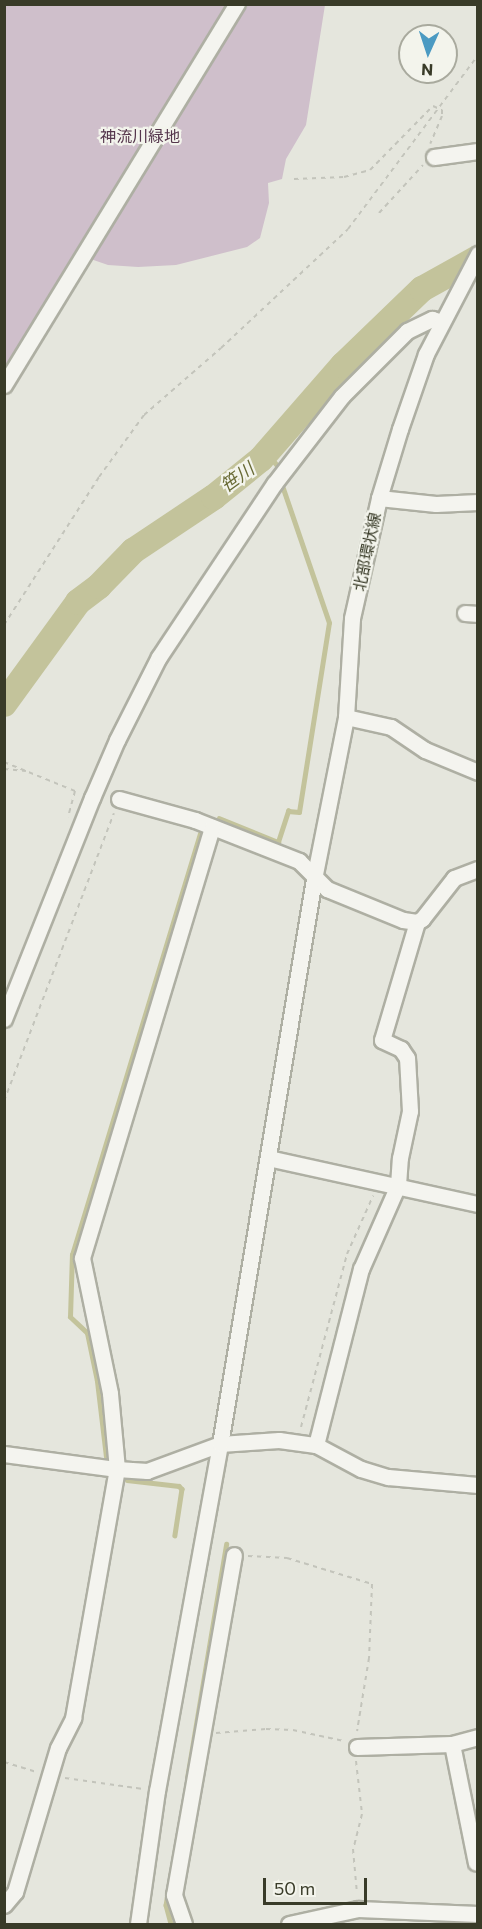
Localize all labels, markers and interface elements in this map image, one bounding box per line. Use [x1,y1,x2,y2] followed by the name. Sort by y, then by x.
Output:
[398,24,458,84] north arrow
[421,61,434,80] text: N
[100,126,180,146] park label: 神流川緑地
[216,458,258,496] water label: 笹川
[349,511,385,593] street label: 北部環状線
[266,1866,370,1904] scale bar
[274,1877,315,1899] text: 50 m

